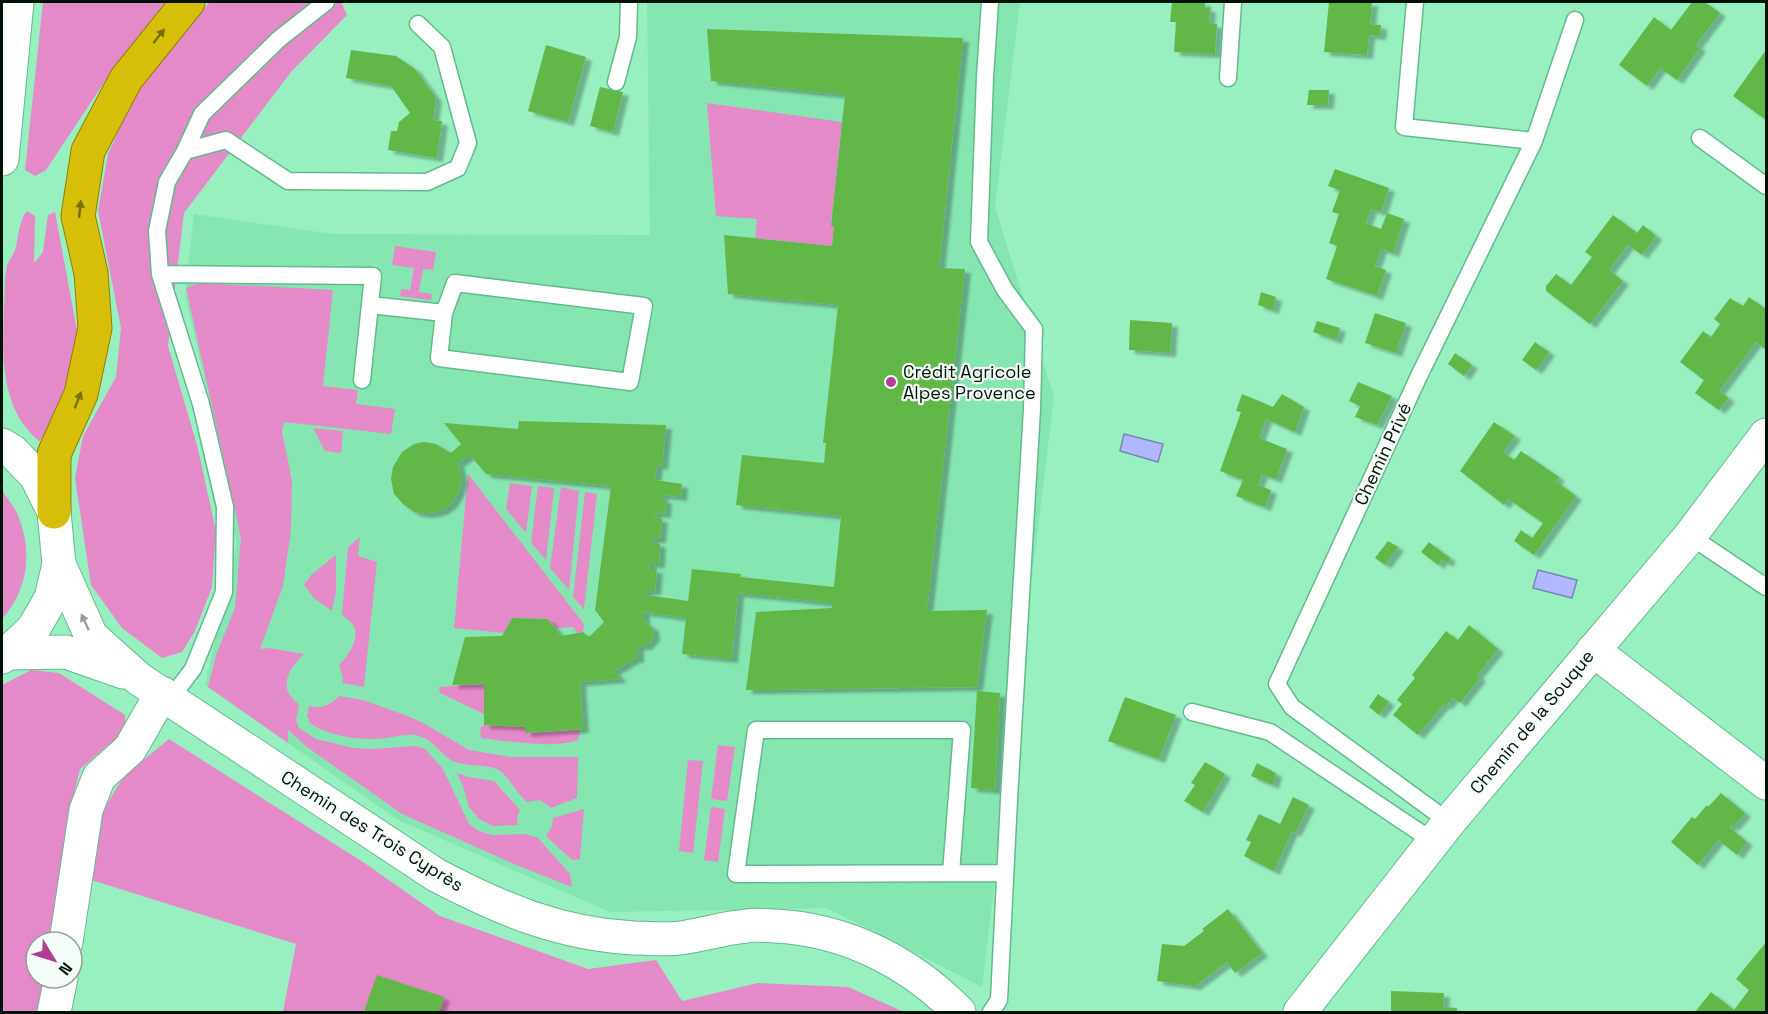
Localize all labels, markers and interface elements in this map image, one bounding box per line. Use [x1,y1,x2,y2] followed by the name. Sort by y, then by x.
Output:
[153,28,165,43] one-way arrow
[75,199,85,218] one-way arrow
[903,360,1036,404] place label: Crédit Agricole Alpes Provence
[884,375,898,389] marker: Crédit Agricole Alpes Provence
[74,391,83,409] one-way arrow
[1349,399,1416,509] street label: Chemin Privé
[80,614,89,631] one-way arrow
[1464,645,1599,799] street label: Chemin de la Souque
[277,765,468,896] street label: Chemin des Trois Cyprès
[24,930,84,990] north arrow
[54,958,77,980] text: N

